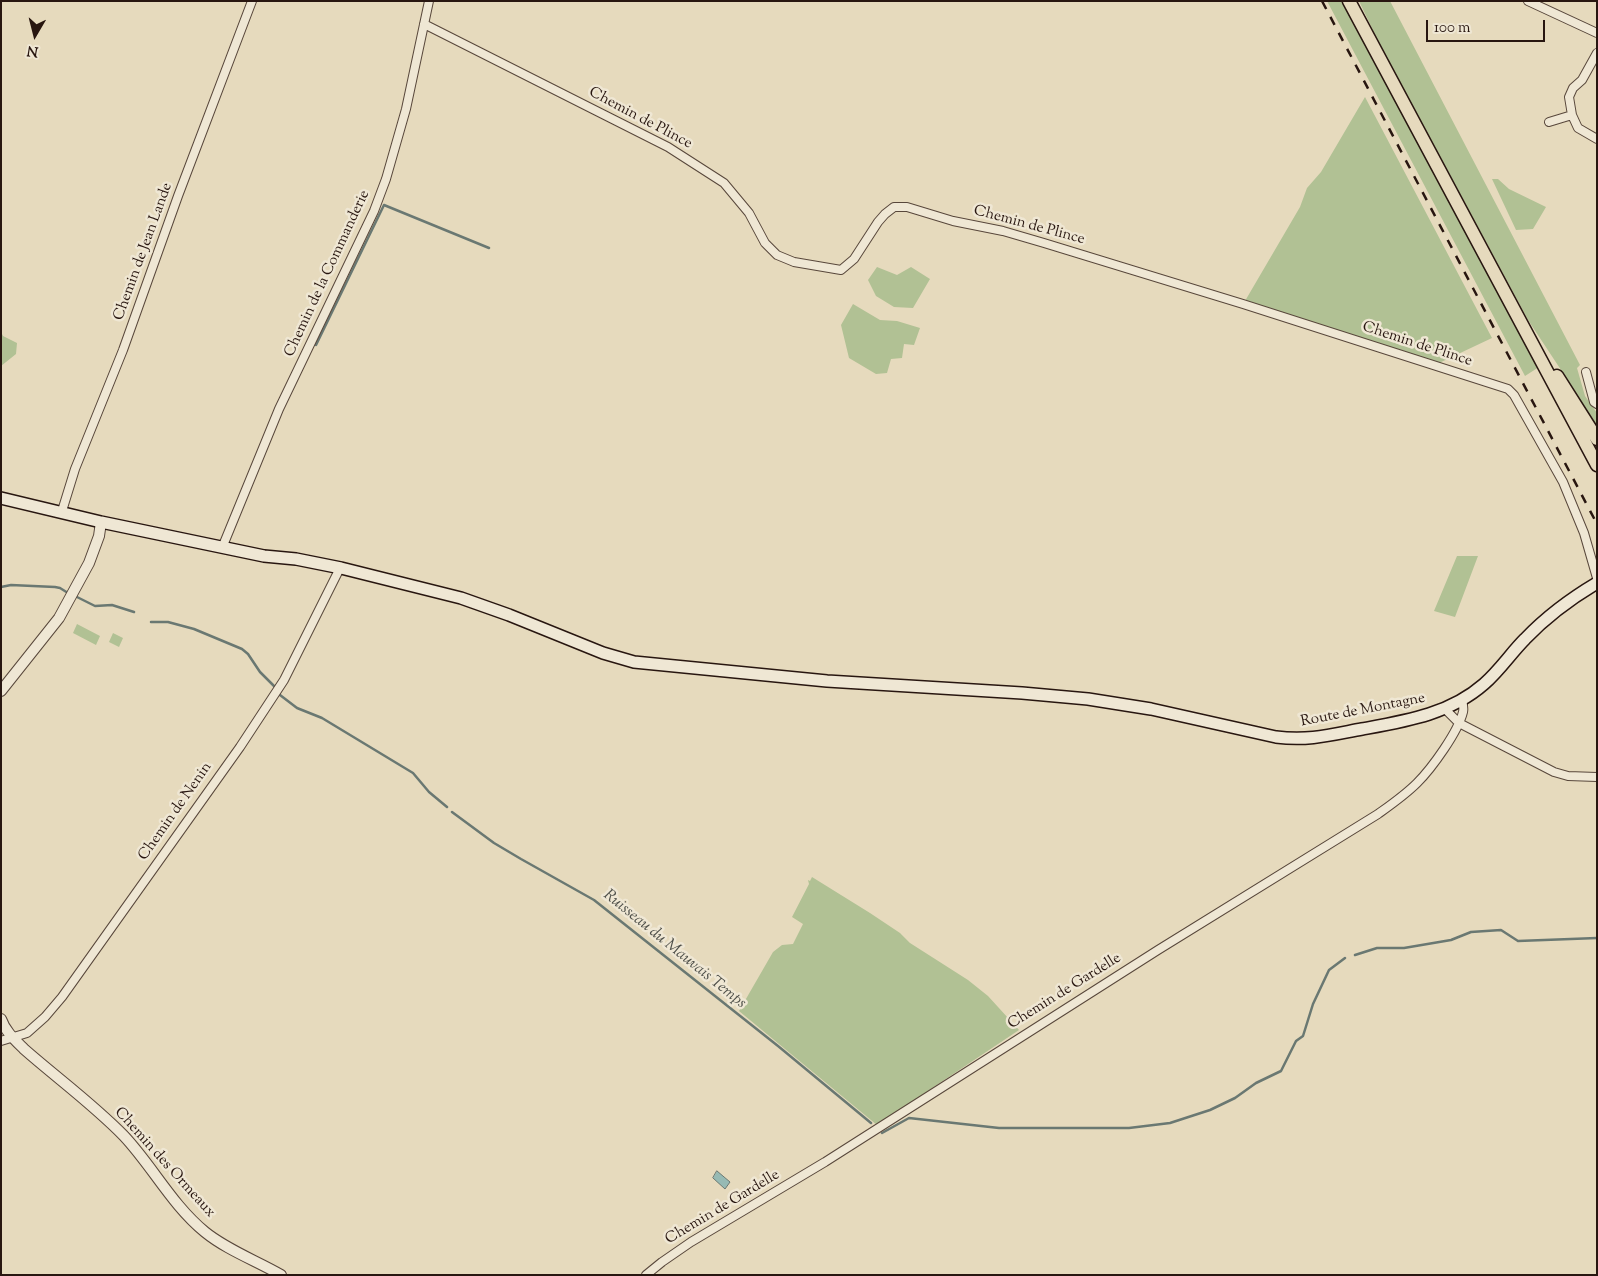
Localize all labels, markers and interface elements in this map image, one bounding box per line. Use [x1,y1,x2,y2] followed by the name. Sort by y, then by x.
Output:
[10,10,60,60] north arrow
[1428,10,1547,42] scale bar
[1434,18,1470,39] text: 100 m
[26,39,40,61] text: N
[585,84,695,154] street label: Chemin de Plince
[111,181,177,323] street label: Chemin de Jean Lande
[281,188,375,360] street label: Chemin de la Commanderie
[971,203,1087,249] street label: Chemin de Plince
[1360,319,1474,371] street label: Chemin de Plince
[1299,690,1427,732] street label: Route de Montagne
[135,759,217,865] street label: Chemin de Nenin
[599,886,749,1014] water label: Ruisseau du Mauvais Temps
[1005,950,1125,1034] street label: Chemin de Gardelle
[110,1104,218,1222] street label: Chemin des Ormeaux
[663,1167,783,1249] street label: Chemin de Gardelle

